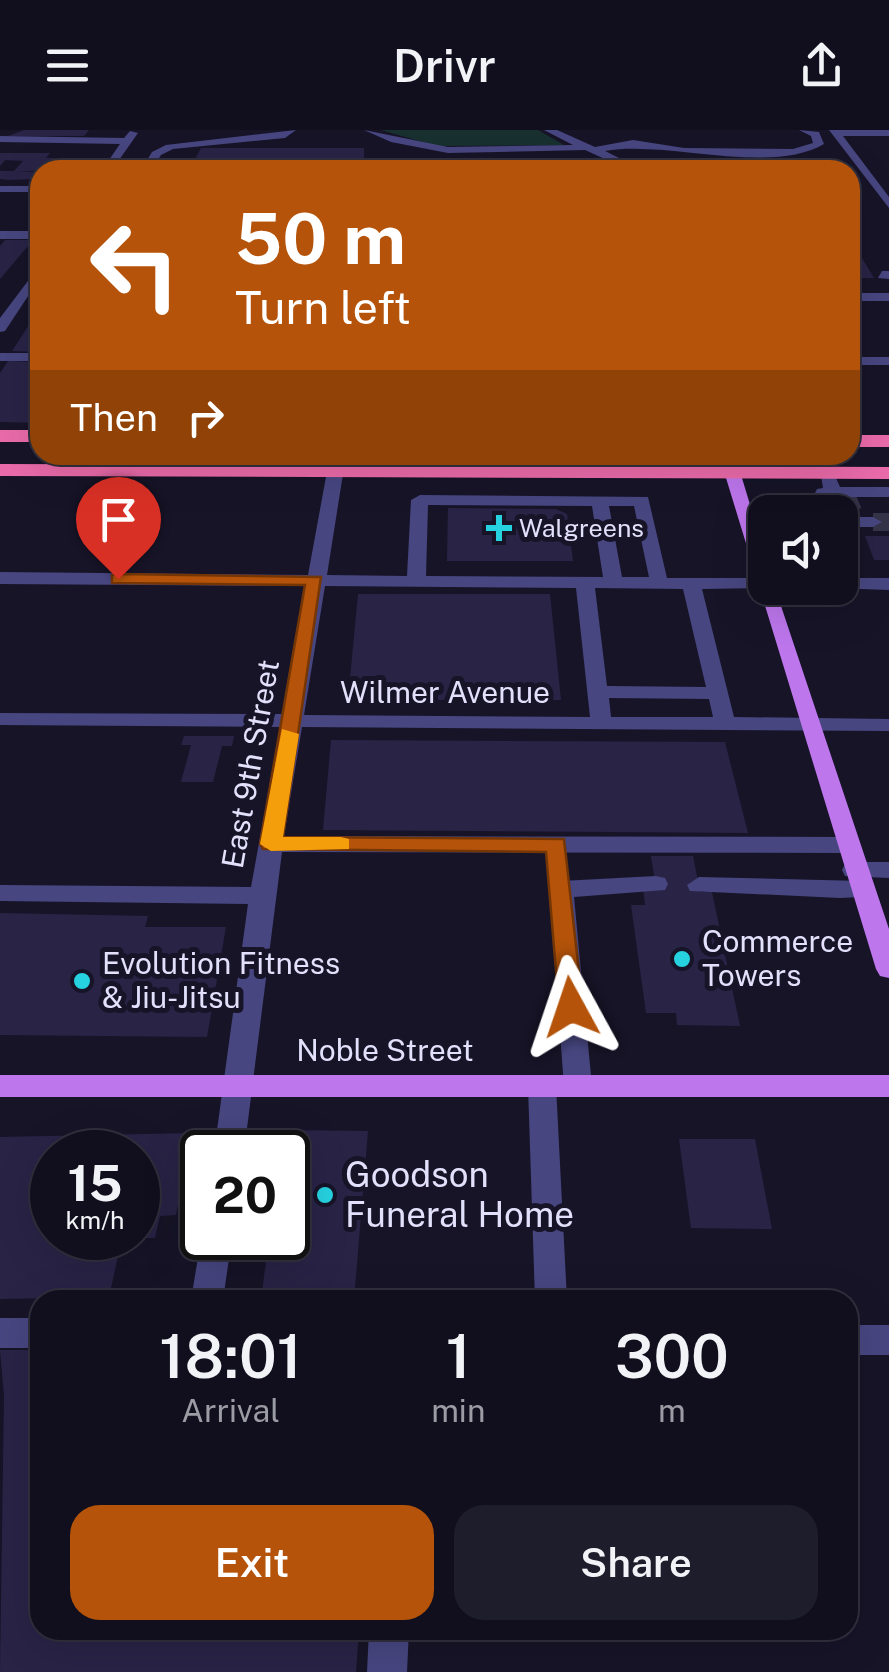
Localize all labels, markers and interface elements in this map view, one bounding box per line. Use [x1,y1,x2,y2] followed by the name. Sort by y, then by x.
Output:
[40,38,95,93] icon: menu
[794,38,849,93] icon: share
[393,39,496,92] text: Drivr
[235,197,406,280] text: 50 m
[70,200,200,330] icon: left
[235,281,411,334] text: Turn left
[178,390,233,445] icon: right
[70,395,158,440] text: Then
[76,477,161,580] pin
[91,492,146,547] icon: arrive
[748,495,858,605] map controls
[748,495,858,605] button: sound
[519,513,644,543] place label: Walgreens
[488,517,510,539] marker: Walgreens
[214,657,286,871] street label: East 9th Street
[340,674,550,710] street label: Wilmer Avenue
[702,923,853,993] place label: Commerce Towers
[102,945,340,1015] place label: Evolution Fitness & Jiu-Jitsu
[671,948,693,970] marker: Commerce Towers
[519,955,623,1059] position arrow
[71,970,93,992] marker: Evolution Fitness & Jiu-Jitsu
[296,1032,474,1068] street label: Noble Street
[180,1130,310,1260] speed limit sign: 20
[67,1153,123,1212] text: 15
[345,1154,574,1235] place label: Goodson Funeral Home
[314,1184,336,1206] marker: Goodson Funeral Home
[66,1205,124,1235] text: km/h
[159,1321,302,1392] text: 18:01
[446,1321,471,1392] text: 1
[615,1321,729,1392] text: 300
[181,1392,280,1429] text: Arrival
[431,1392,485,1429] text: min
[658,1392,686,1429] text: m
[70,1505,434,1620] button: Exit
[454,1505,818,1620] button: Share

